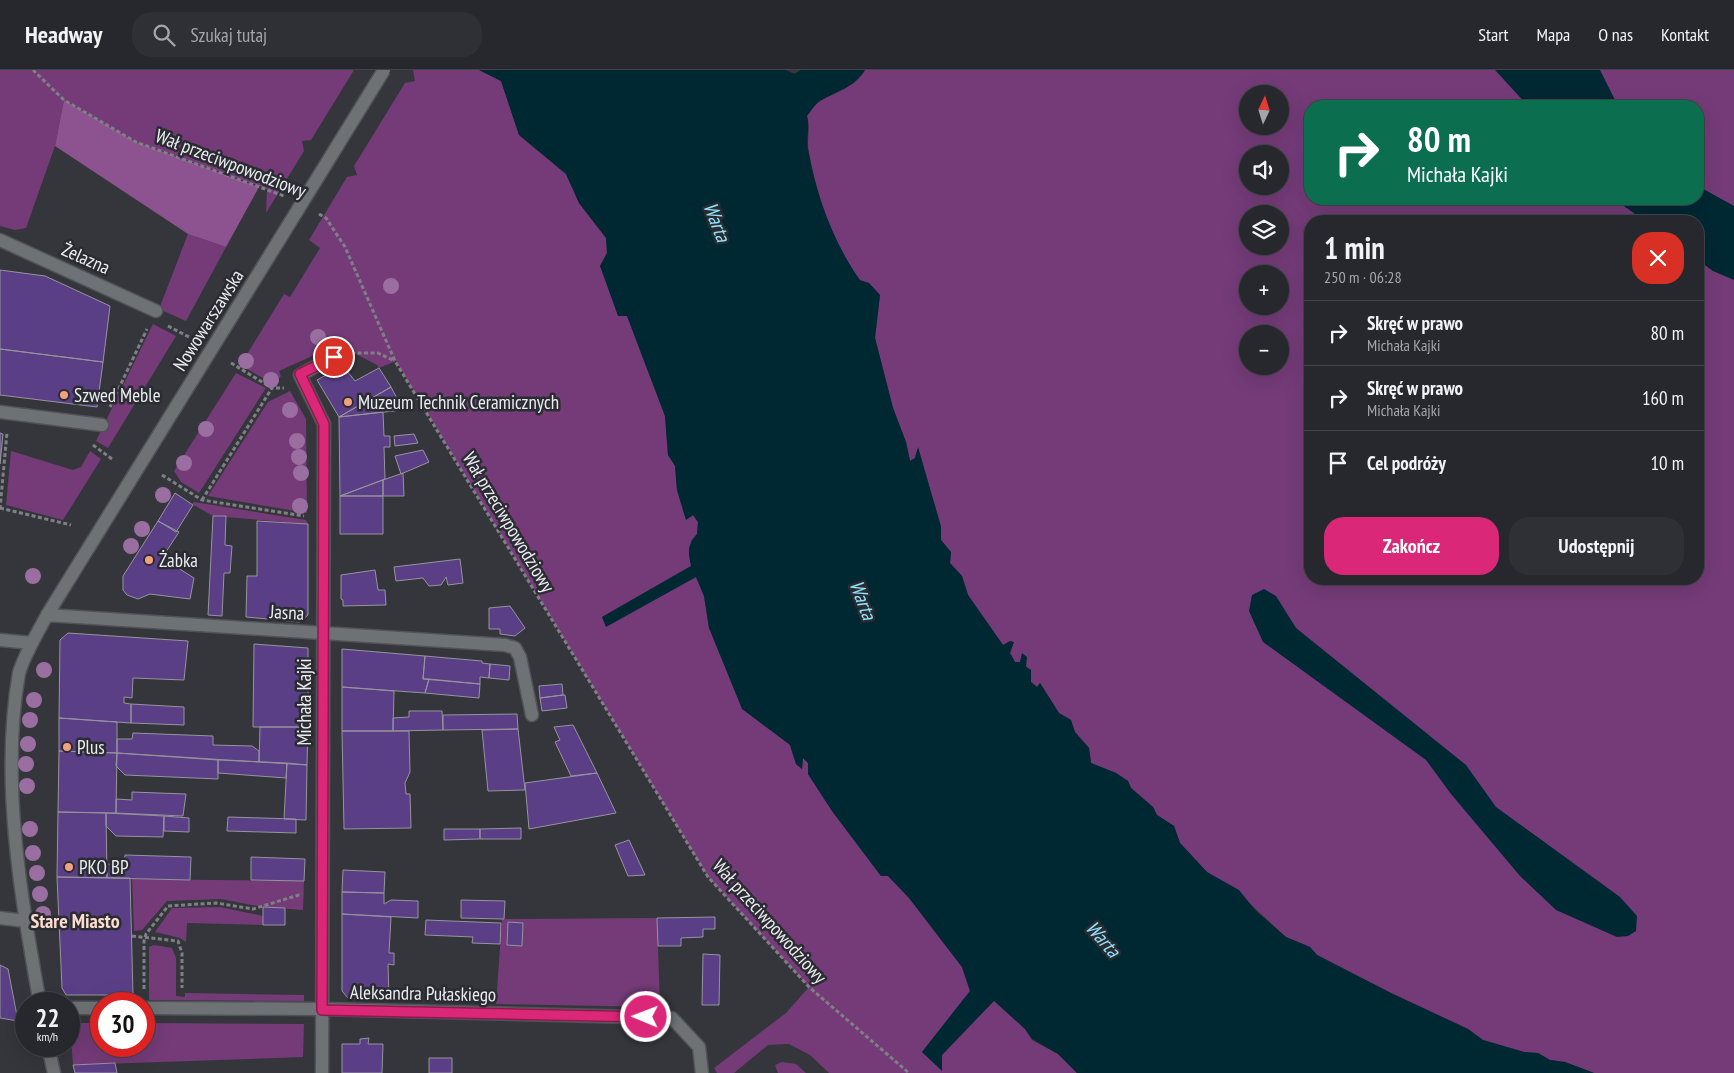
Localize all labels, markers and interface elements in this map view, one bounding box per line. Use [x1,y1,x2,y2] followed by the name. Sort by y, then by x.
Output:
[132,12,482,57] search box
[25,19,102,50] text: Headway
[150,21,178,49] icon: search
[190,23,267,47] text: Szukaj tutaj
[1478,23,1508,46] text: Start
[1536,23,1570,46] text: Mapa
[1598,23,1633,46] text: O nas
[1661,23,1709,46] text: Kontakt
[1239,85,1289,135] north arrow
[1239,85,1289,375] map controls
[1407,116,1471,162] text: 80 m
[1324,120,1389,185] icon: right
[152,123,310,203] street label: Wał przeciwpowodziowy
[1239,145,1289,195] button: sound
[1407,160,1508,188] text: Michała Kajki
[698,199,737,246] water label: Warta
[1239,205,1289,255] button: layers
[1324,228,1385,267] text: 1 min
[1632,232,1684,284] button: close
[58,237,114,279] street label: Żelazna
[167,265,249,375] street label: Nowowarszawska
[1239,265,1289,315] button: +
[1324,267,1402,287] text: 250 m · 06:28
[1367,311,1463,335] text: Skręć w prawo
[1324,319,1352,347] icon: right
[1651,321,1684,345] text: 80 m
[1239,325,1289,375] button: −
[1367,335,1440,355] text: Michała Kajki
[313,336,355,378] pin
[320,343,348,371] icon: arrive
[1367,376,1463,400] text: Skręć w prawo
[74,383,161,407] place label: Szwed Meble
[1324,384,1352,412] icon: right
[1642,386,1684,410] text: 160 m
[58,389,70,401] marker: Szwed Meble
[358,390,559,414] place label: Muzeum Technik Ceramicznych
[342,396,354,408] marker: Muzeum Technik Ceramicznych
[1367,400,1440,420] text: Michała Kajki
[458,448,561,597] street label: Wał przeciwpowodziowy
[1324,449,1352,477] icon: arrive
[1367,451,1446,475] text: Cel podróży
[1651,451,1684,475] text: 10 m
[1324,517,1499,575] button: Zakończ
[1509,517,1684,575] button: Udostępnij
[159,548,198,572] place label: Żabka
[143,554,155,566] marker: Żabka
[844,577,883,624] water label: Warta
[268,599,305,625] street label: Jasna
[292,658,316,746] street label: Michała Kajki
[77,735,105,759] place label: Plus
[61,741,73,753] marker: Plus
[708,854,833,989] street label: Wał przeciwpowodziowy
[79,855,129,879] place label: PKO BP
[63,861,75,873] marker: PKO BP
[30,908,120,934] district label: Stare Miasto
[1080,915,1127,963] water label: Warta
[350,980,496,1006] street label: Aleksandra Pułaskiego
[619,990,671,1042] position arrow
[90,992,155,1057] speed limit sign: 30
[36,1002,59,1034] text: 22
[37,1029,58,1044] text: km/h

